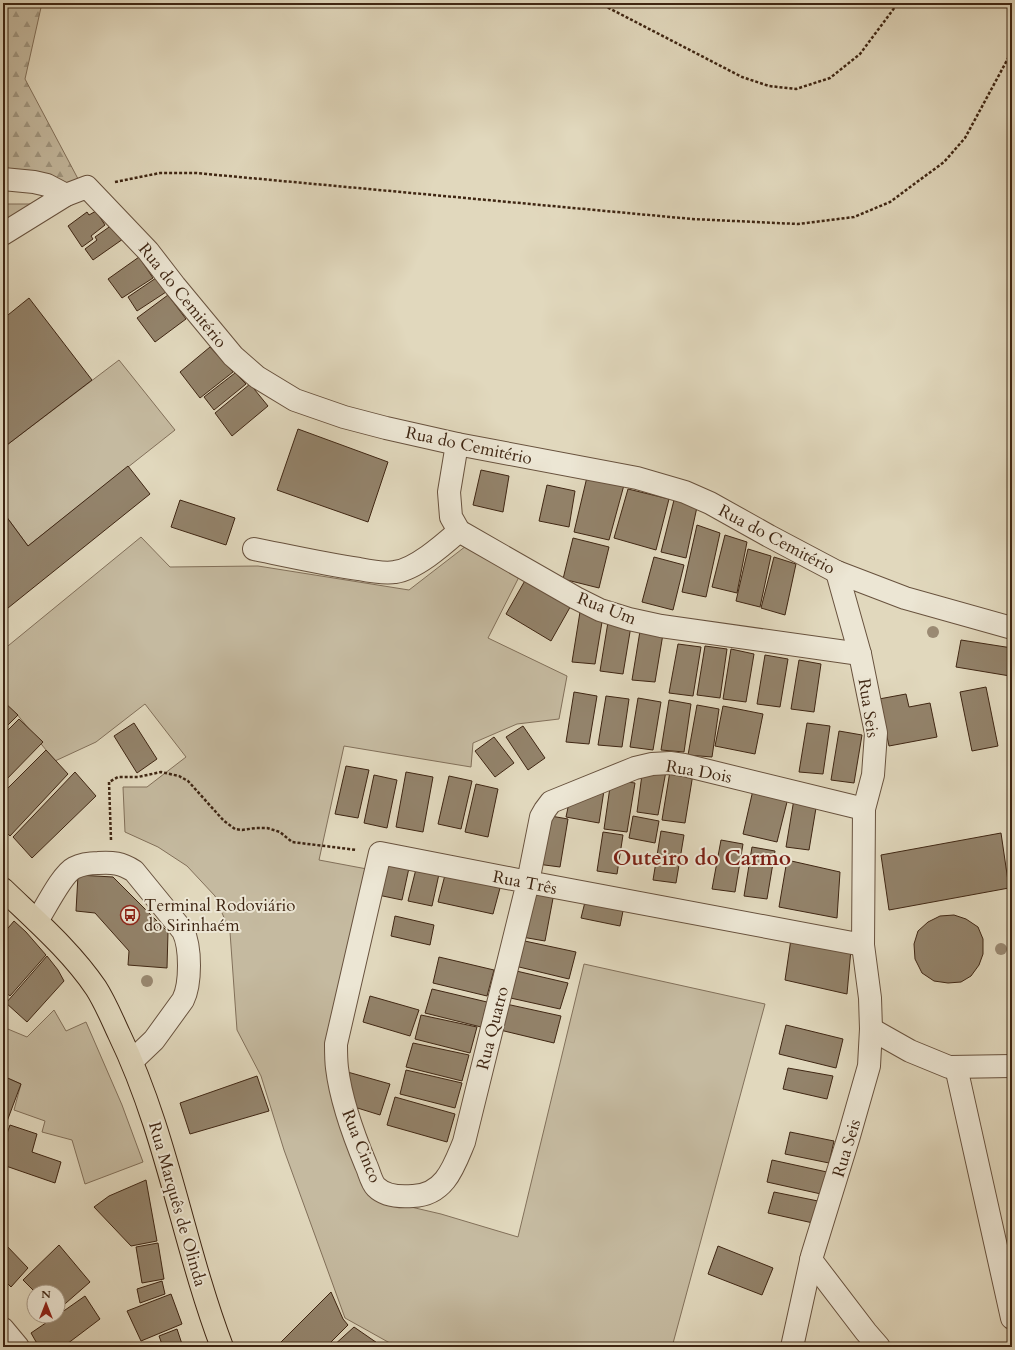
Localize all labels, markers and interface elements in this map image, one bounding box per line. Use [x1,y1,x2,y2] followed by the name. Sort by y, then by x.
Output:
[133,238,232,353] street label: Rua do Cemitério
[403,421,534,470] street label: Rua do Cemitério
[714,499,839,580] street label: Rua do Cemitério
[574,587,640,630] street label: Rua Um
[852,677,885,740] street label: Rua Seis
[664,754,734,789] street label: Rua Dois
[613,844,791,873] district label: Outeiro do Carmo
[491,865,559,900] street label: Rua Três
[144,894,296,937] place label: Terminal Rodoviário do Sirinhaém
[119,904,141,926] bus stop icon: Terminal Rodoviário do Sirinhaém
[471,984,514,1072] street label: Rua Quatro
[336,1106,387,1186] street label: Rua Cinco
[827,1116,866,1180] street label: Rua Seis
[143,1119,212,1290] street label: Rua Marquês de Olinda
[26,1284,66,1324] north arrow
[41,1287,51,1302] text: N

